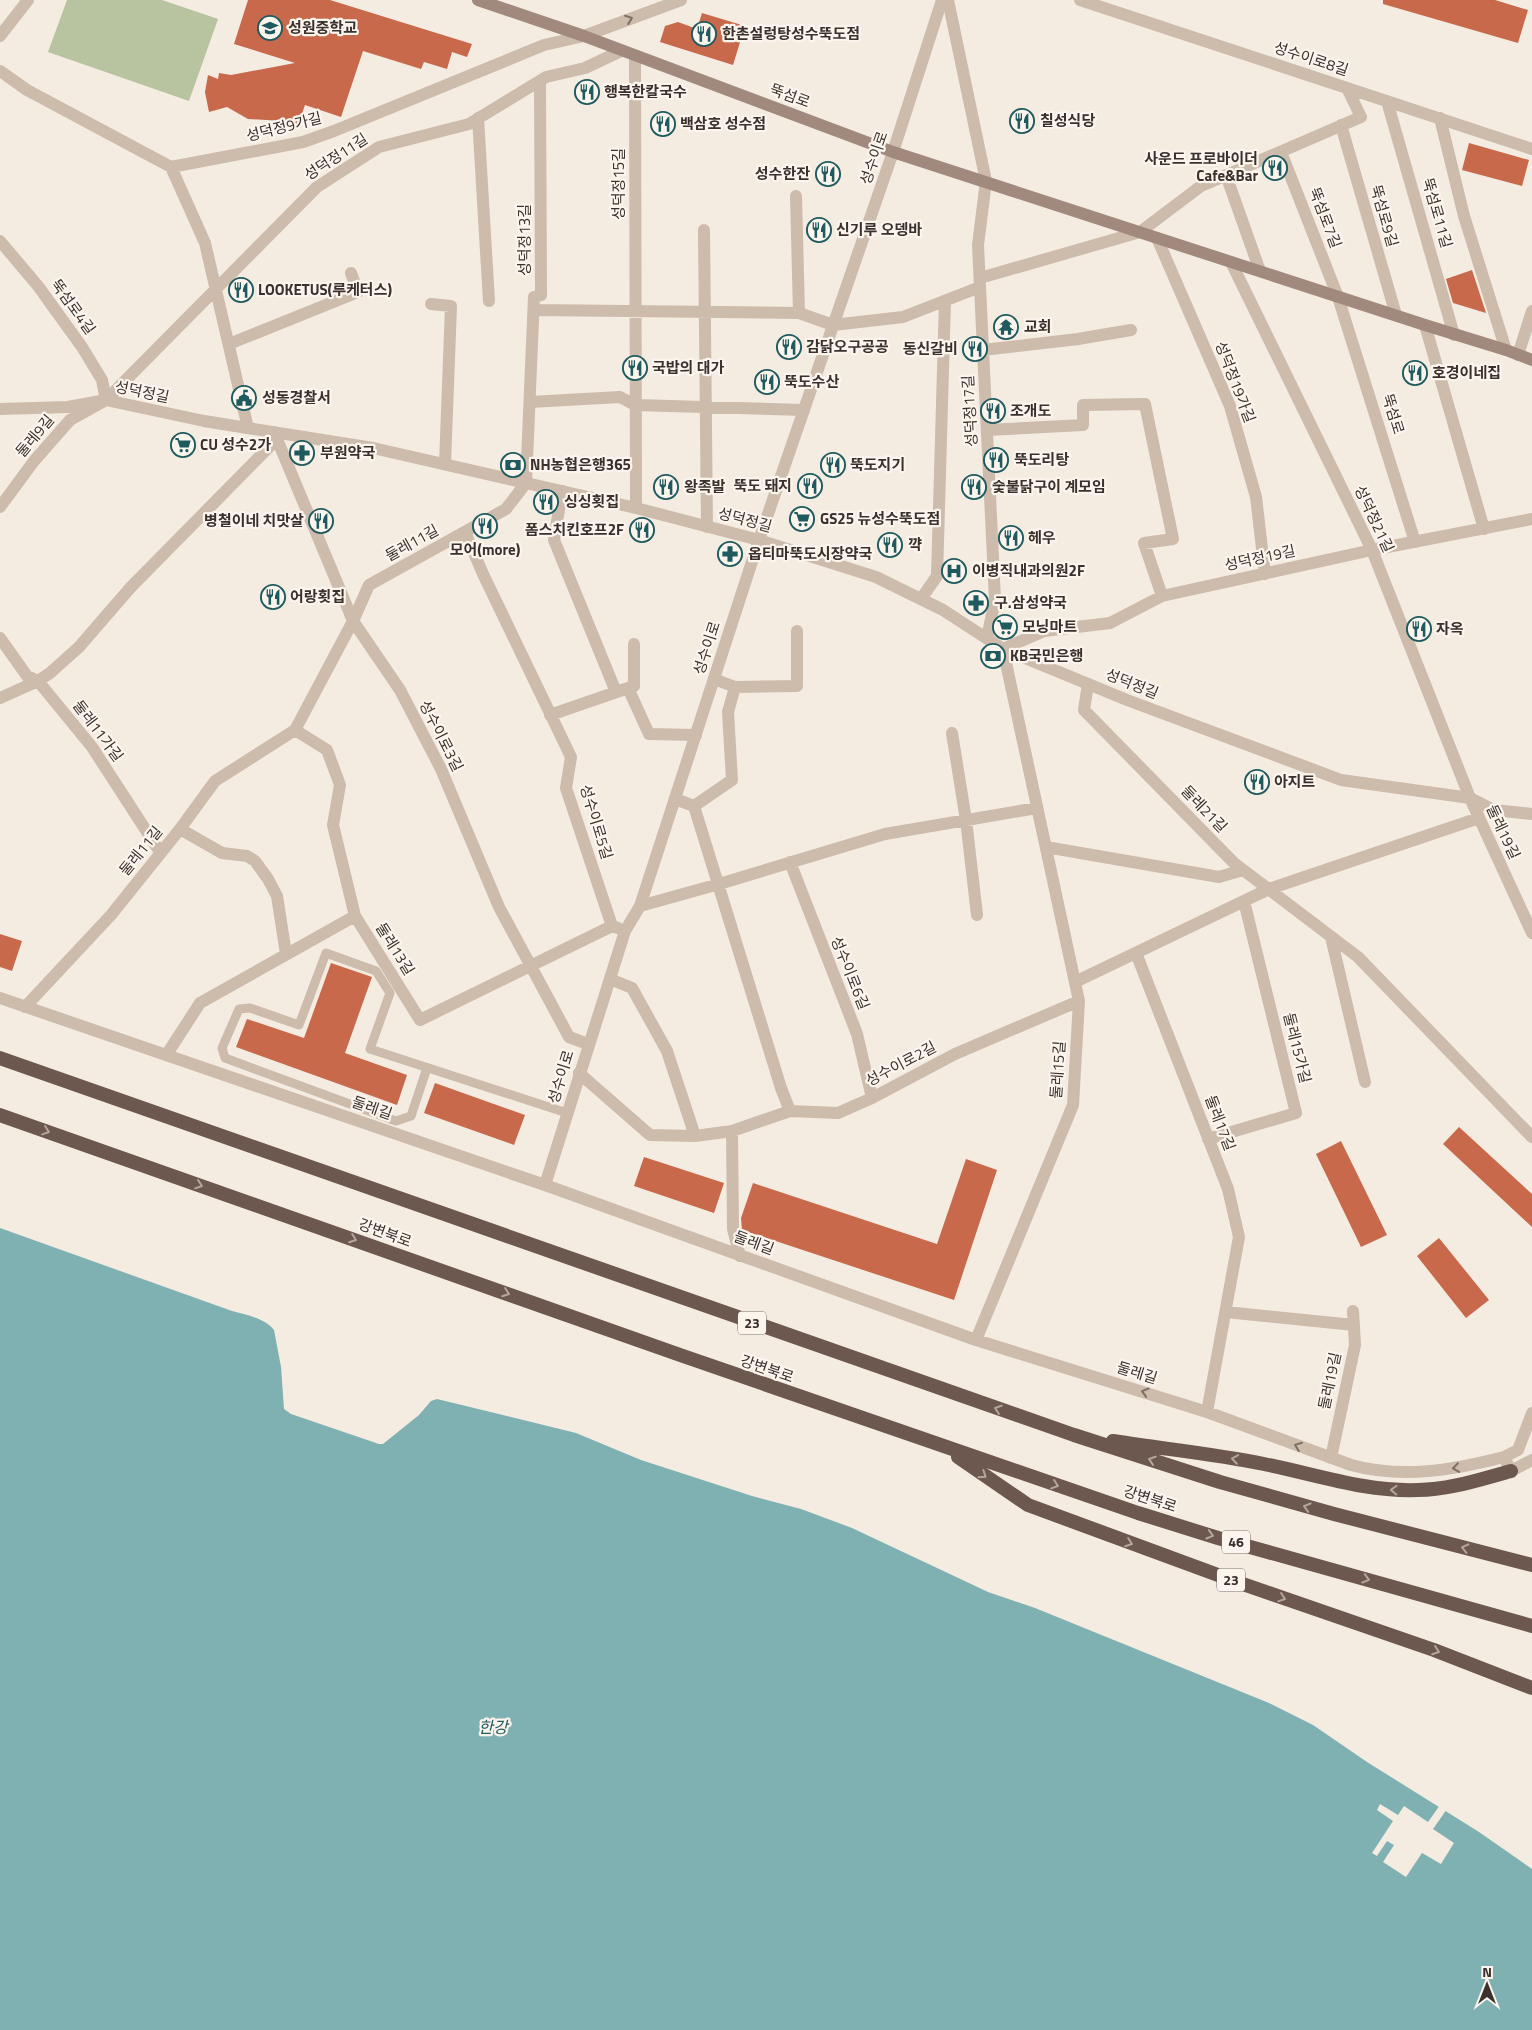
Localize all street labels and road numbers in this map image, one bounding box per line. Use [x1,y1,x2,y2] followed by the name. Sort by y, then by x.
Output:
[1271,36,1352,81] street label: 성수이로8길
[767,78,814,113] street label: 뚝섬로
[244,106,324,147] street label: 성덕정9가길
[299,127,372,186] street label: 성덕정11길
[854,128,893,188] street label: 성수이로
[607,148,630,220] street label: 성덕정15길
[1417,175,1458,251] street label: 뚝섬로11길
[1365,182,1404,250] street label: 뚝섬로9길
[1303,184,1348,252] street label: 뚝섬로7길
[513,204,536,276] street label: 성덕정13길
[45,274,101,339] street label: 뚝섬로4길
[1209,338,1262,426] street label: 성덕정19가길
[956,374,983,448] street label: 성덕정17길
[113,375,171,408] street label: 성덕정길
[1376,391,1411,437] street label: 뚝섬로
[10,409,59,462] street label: 둘레9길
[1349,481,1400,556] street label: 성덕정21길
[715,501,775,538] street label: 성덕정길
[381,518,443,567] street label: 둘레11길
[1222,539,1298,576] street label: 성덕정19길
[687,618,726,678] street label: 성수이로
[1102,663,1162,705] street label: 성덕정길
[68,695,129,766] street label: 둘레11가길
[414,696,469,775] street label: 성수이로3길
[1176,780,1233,838] street label: 둘레21길
[574,781,619,862] street label: 성수이로5길
[1481,801,1526,863] street label: 둘레19길
[113,821,168,881] street label: 둘레11길
[370,918,421,980] street label: 둘레13길
[825,933,876,1013] street label: 성수이로6길
[1278,1010,1317,1086] street label: 둘레15가길
[861,1035,940,1092] street label: 성수이로2길
[1044,1040,1071,1100] street label: 둘레15길
[541,1047,580,1107] street label: 성수이로
[349,1090,395,1125] street label: 둘레길
[1199,1092,1242,1154] street label: 둘레17길
[355,1212,415,1253] street label: 강변북로
[731,1225,778,1260] street label: 둘레길
[738,1312,766,1335] road number: 23
[737,1349,797,1388] street label: 강변북로
[1312,1350,1347,1412] street label: 둘레19길
[1114,1355,1160,1390] street label: 둘레길
[1120,1479,1180,1518] street label: 강변북로
[1222,1530,1250,1554] road number: 46
[1217,1568,1245,1592] road number: 23

